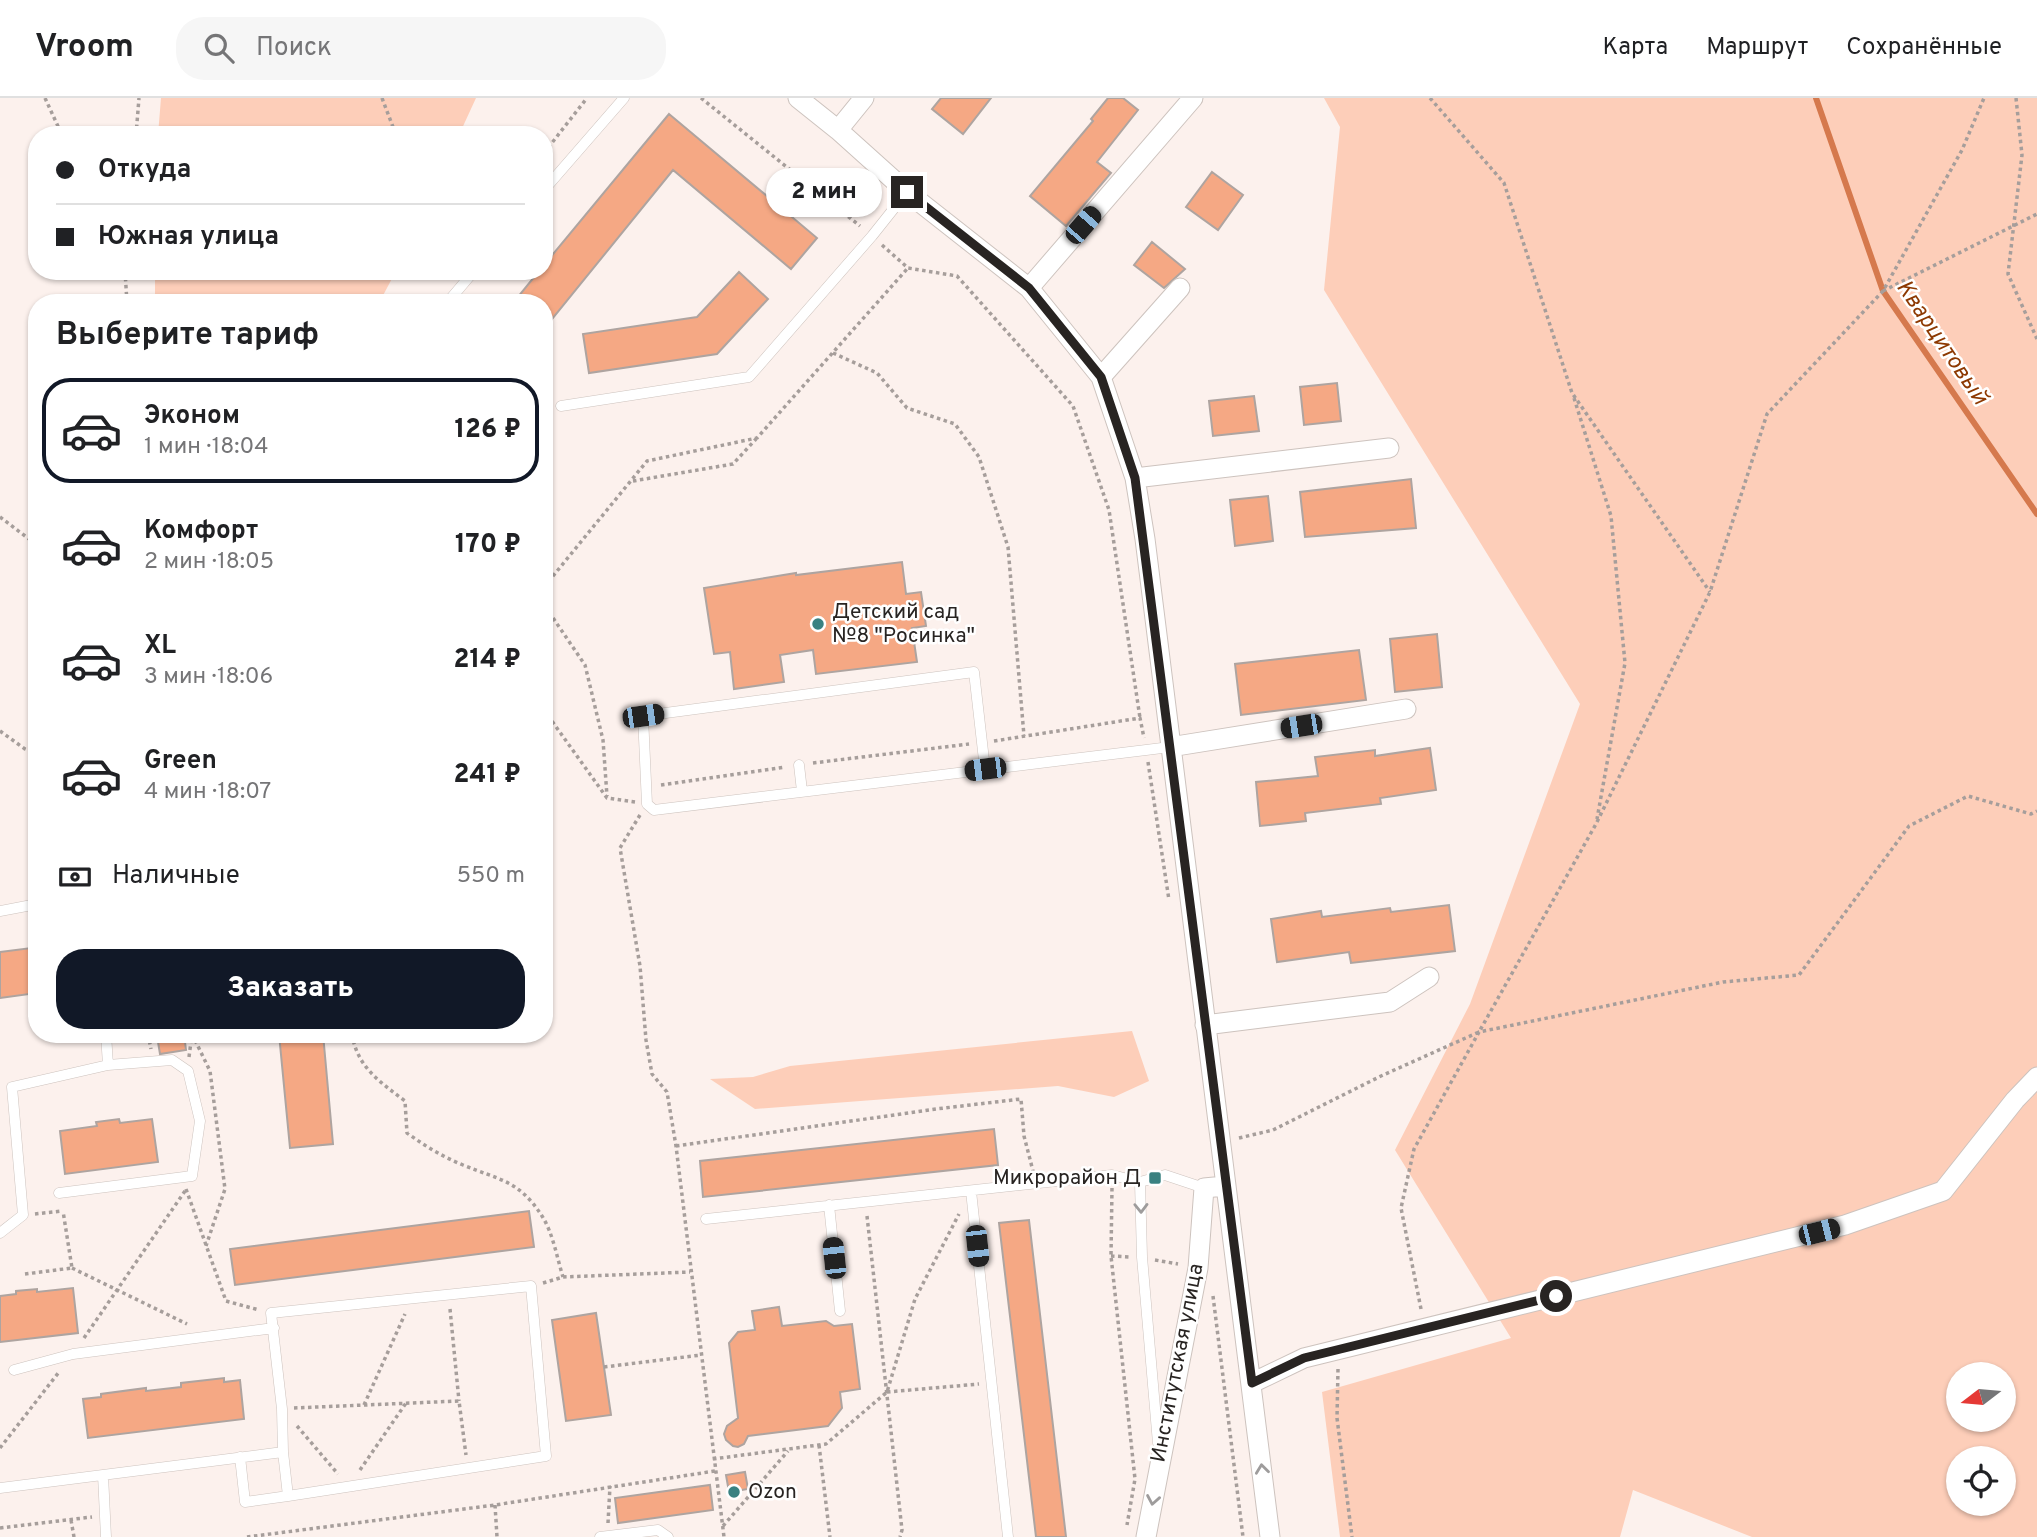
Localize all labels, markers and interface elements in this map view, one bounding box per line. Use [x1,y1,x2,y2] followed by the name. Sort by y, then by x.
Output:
[176,17,666,80] search box
[35,27,134,69] text: Vroom
[200,29,238,67] icon: search
[256,32,332,65] text: Поиск
[1602,33,1668,63] text: Карта
[1706,33,1808,63] text: Маршрут
[1846,33,2002,63] text: Сохранённые
[98,154,191,187] text: Откуда
[767,168,883,217] callout: 2 мин
[891,176,923,208] route end
[791,178,857,207] text: 2 мин
[1062,202,1105,248] car
[98,221,279,254] text: Южная улица
[1889,275,1994,412] water label: Кварцитовый
[56,316,319,356] text: Выберите тариф
[60,399,123,462] icon: car
[144,400,240,433] text: Эконом
[454,414,521,447] text: 126 ₽
[144,433,269,462] text: 1 мин · 18:04
[60,514,123,577] icon: car
[144,515,258,548] text: Комфорт
[455,529,521,562] text: 170 ₽
[144,548,274,577] text: 2 мин · 18:05
[832,599,975,650] place label: Детский сад №8 "Росинка"
[810,616,826,632] marker: Детский сад №8 "Росинка"
[60,629,123,692] icon: car
[144,630,176,663] text: XL
[454,644,521,677] text: 214 ₽
[144,663,273,692] text: 3 мин · 18:06
[621,703,666,729] car
[1279,712,1324,740] car
[60,744,123,807] icon: car
[144,745,217,778] text: Green
[963,756,1008,782] car
[454,759,521,792] text: 241 ₽
[144,778,271,807] text: 4 мин · 18:07
[56,858,94,896] icon: cash
[112,860,240,893] text: Наличные
[457,862,525,891] text: 550 m
[56,949,525,1029] button: Заказать
[993,1165,1141,1192] place label: Микрорайон Д
[1147,1170,1163,1186] marker: Микрорайон Д
[1133,1203,1148,1214] one-way arrow
[1797,1217,1842,1247] car
[965,1224,990,1268] car
[822,1236,847,1280] car
[1145,1261,1211,1465] street label: Институтская улица
[1540,1280,1572,1312] route start
[1946,1362,2016,1432] north arrow
[1946,1362,2016,1516] map controls
[1946,1446,2016,1516] button: locate
[1255,1463,1270,1475] one-way arrow
[748,1479,797,1506] place label: Ozon
[726,1484,742,1500] marker: Ozon
[1146,1493,1161,1505] one-way arrow

